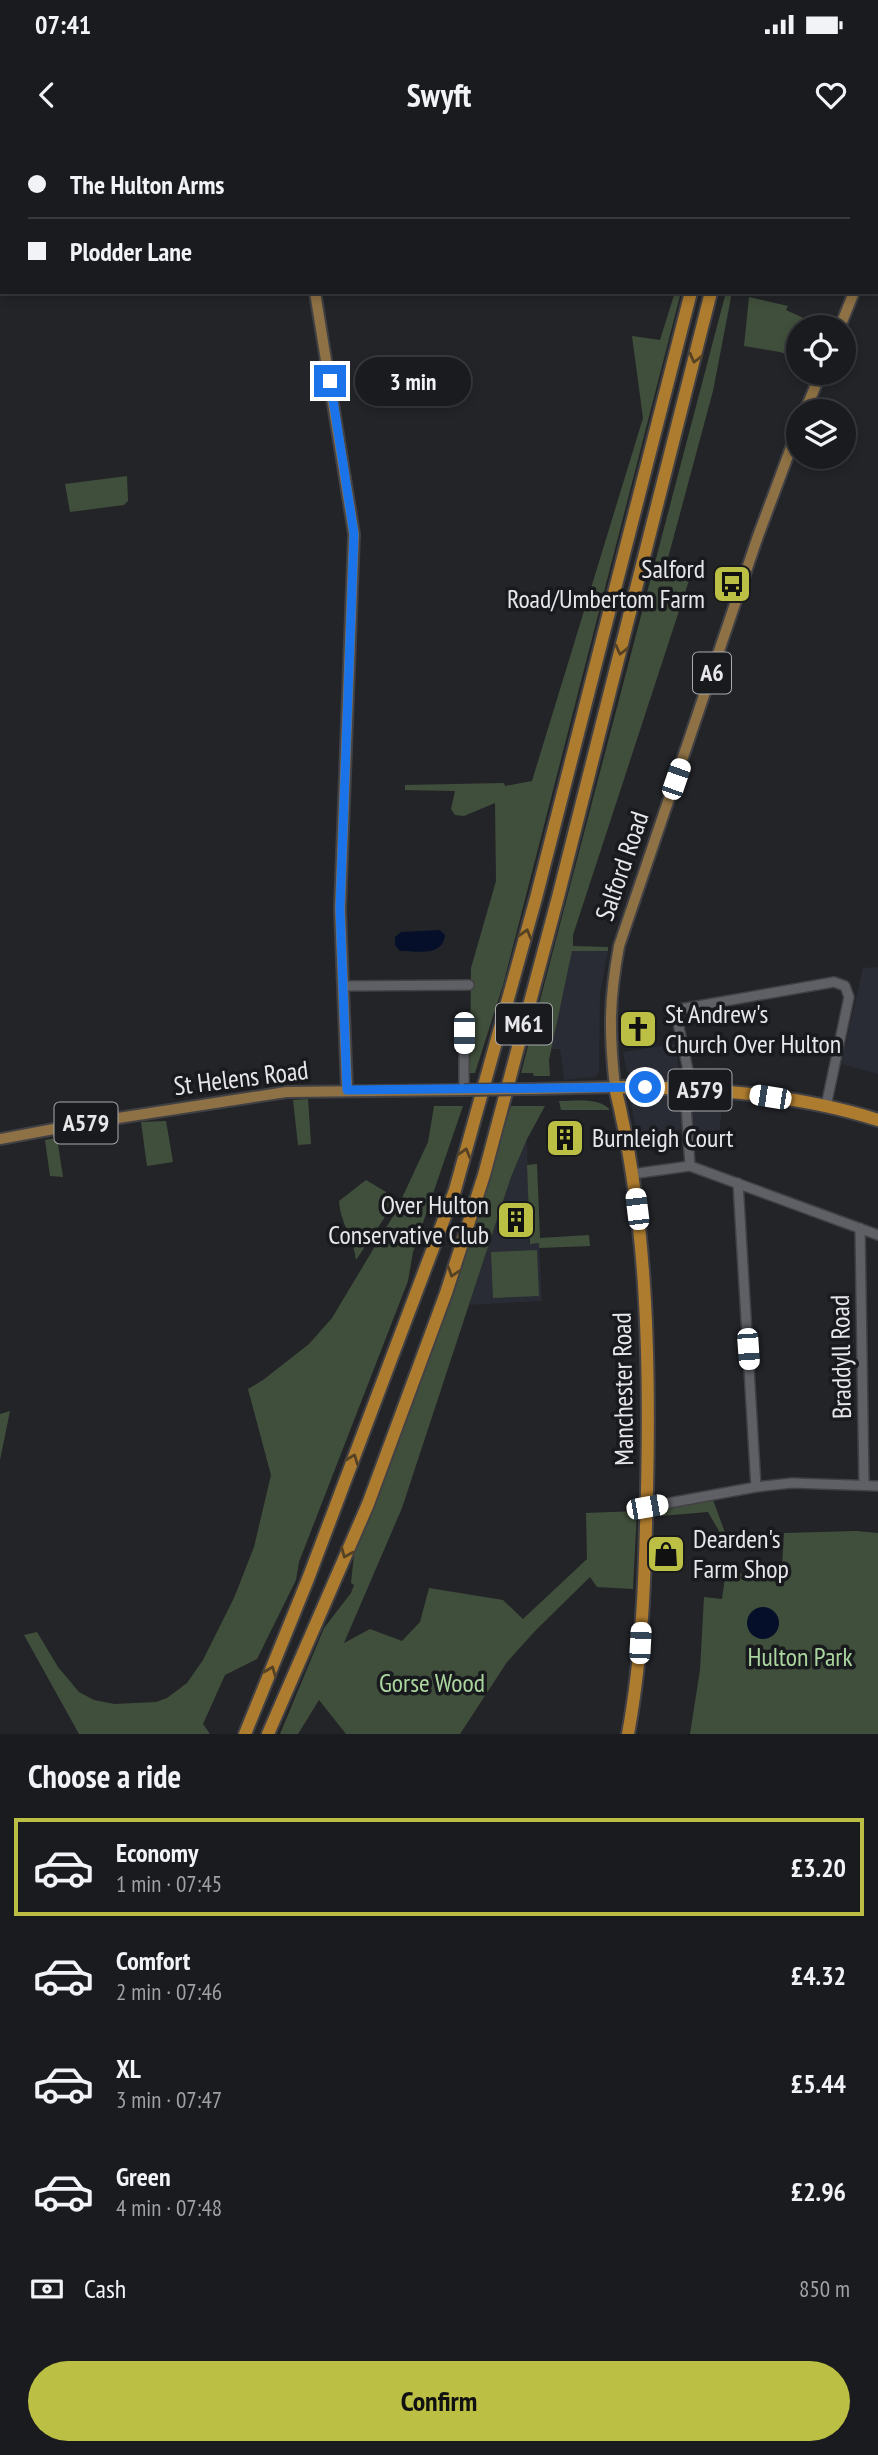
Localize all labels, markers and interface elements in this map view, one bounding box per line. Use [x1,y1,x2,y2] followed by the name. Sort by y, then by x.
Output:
[35,8,91,41] text: 07:41
[407,74,471,116] text: Swyft
[28,76,66,114] icon: back
[812,76,850,114] icon: heart
[70,168,224,201] text: The Hulton Arms
[70,235,192,268] text: Plodder Lane
[786,315,856,469] map controls
[786,315,856,385] button: locate
[689,352,703,364] one-way arrow
[354,356,470,406] callout: 3 min
[314,365,346,397] route end
[390,367,436,396] text: 3 min
[786,399,856,469] button: layers
[507,552,705,615] place label: Salford Road/Umbertom Farm
[711,563,753,605] bus stop icon: Salford Road/Umbertom Farm
[615,644,629,656] one-way arrow
[693,652,731,694] road number: A6
[660,756,693,802] car
[587,807,656,925] street label: Salford Road
[518,928,532,940] one-way arrow
[665,997,841,1060] place label: St Andrew's Church Over Hulton
[496,1004,552,1044] road number: M61
[617,1008,659,1050] church icon: St Andrew's Church Over Hulton
[454,1012,475,1054] car
[172,1053,310,1102] street label: St Helens Road
[668,1070,732,1110] road number: A579
[629,1071,661,1103] route start
[748,1083,793,1111] car
[55,1102,118,1143] road number: A579
[544,1117,586,1159] building icon: Burnleigh Court
[592,1121,733,1154] place label: Burnleigh Court
[457,1148,471,1160] one-way arrow
[625,1187,650,1231] car
[328,1188,489,1251] place label: Over Hulton Conservative Club
[495,1199,537,1241] building icon: Over Hulton Conservative Club
[447,1265,461,1277] one-way arrow
[823,1295,858,1419] street label: Braddyll Road
[605,1312,640,1466] street label: Manchester Road
[737,1327,760,1371] car
[345,1453,359,1465] one-way arrow
[625,1493,670,1521] car
[693,1522,789,1585] place label: Dearden's Farm Shop
[645,1533,687,1575] shop icon: Dearden's Farm Shop
[340,1546,354,1558] one-way arrow
[629,1621,652,1665] car
[747,1640,853,1673] park label: Hulton Park
[262,1666,276,1678] one-way arrow
[379,1666,485,1699] park label: Gorse Wood
[28,1755,181,1797] text: Choose a ride
[32,1836,95,1899] icon: car
[116,1836,198,1869] text: Economy
[791,1851,846,1884] text: £3.20
[116,1869,222,1898] text: 1 min · 07:45
[32,1944,95,2007] icon: car
[116,1944,190,1977] text: Comfort
[791,1959,846,1992] text: £4.32
[116,1977,222,2006] text: 2 min · 07:46
[32,2052,95,2115] icon: car
[116,2052,141,2085] text: XL
[791,2067,846,2100] text: £5.44
[116,2085,222,2114] text: 3 min · 07:47
[32,2160,95,2223] icon: car
[116,2160,171,2193] text: Green
[791,2175,846,2208] text: £2.96
[116,2193,222,2222] text: 4 min · 07:48
[28,2270,66,2308] icon: cash
[84,2272,126,2305] text: Cash
[799,2274,850,2303] text: 850 m
[28,2361,850,2441] button: Confirm

